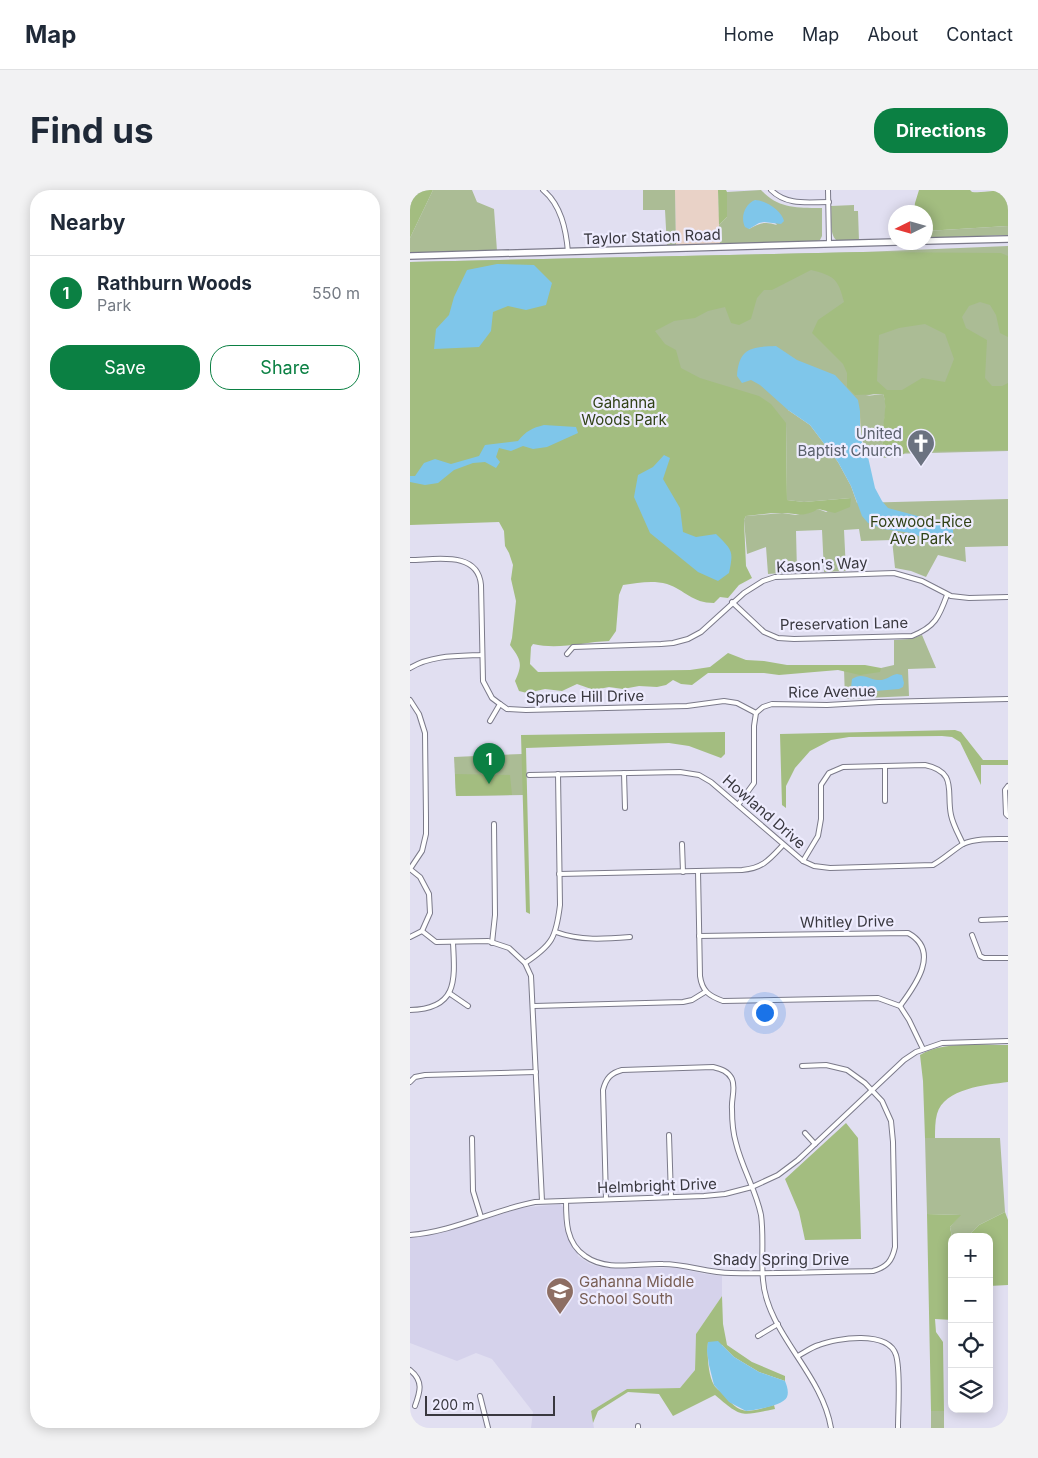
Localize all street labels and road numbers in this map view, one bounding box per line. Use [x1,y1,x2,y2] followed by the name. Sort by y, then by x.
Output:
[583,225,721,248] street label: Taylor Station Road
[776,553,869,576] street label: Kason's Way
[780,613,908,634] street label: Preservation Lane
[788,681,876,702] street label: Rice Avenue
[526,686,644,707] street label: Spruce Hill Drive
[719,770,810,853] street label: Howland Drive
[800,911,894,932] street label: Whitley Drive
[597,1174,717,1197] street label: Helmbright Drive
[713,1250,849,1269] street label: Shady Spring Drive

